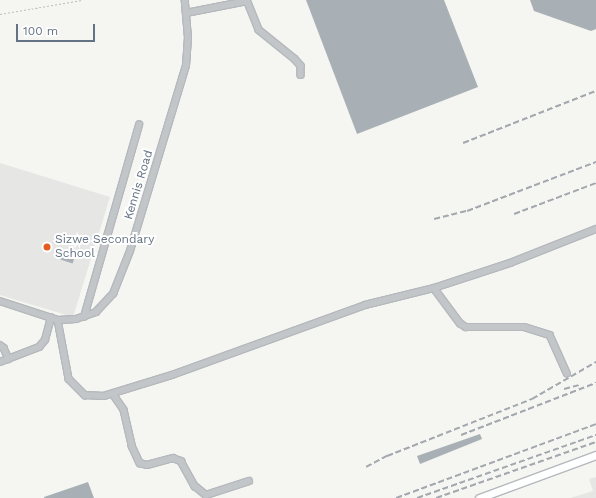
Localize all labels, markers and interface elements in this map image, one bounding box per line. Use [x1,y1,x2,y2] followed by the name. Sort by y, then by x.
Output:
[18,16,97,42] scale bar
[23,24,58,38] text: 100 m
[122,148,156,222] street label: Kennis Road
[55,233,154,261] place label: Sizwe Secondary School
[42,242,52,252] marker: Sizwe Secondary School

